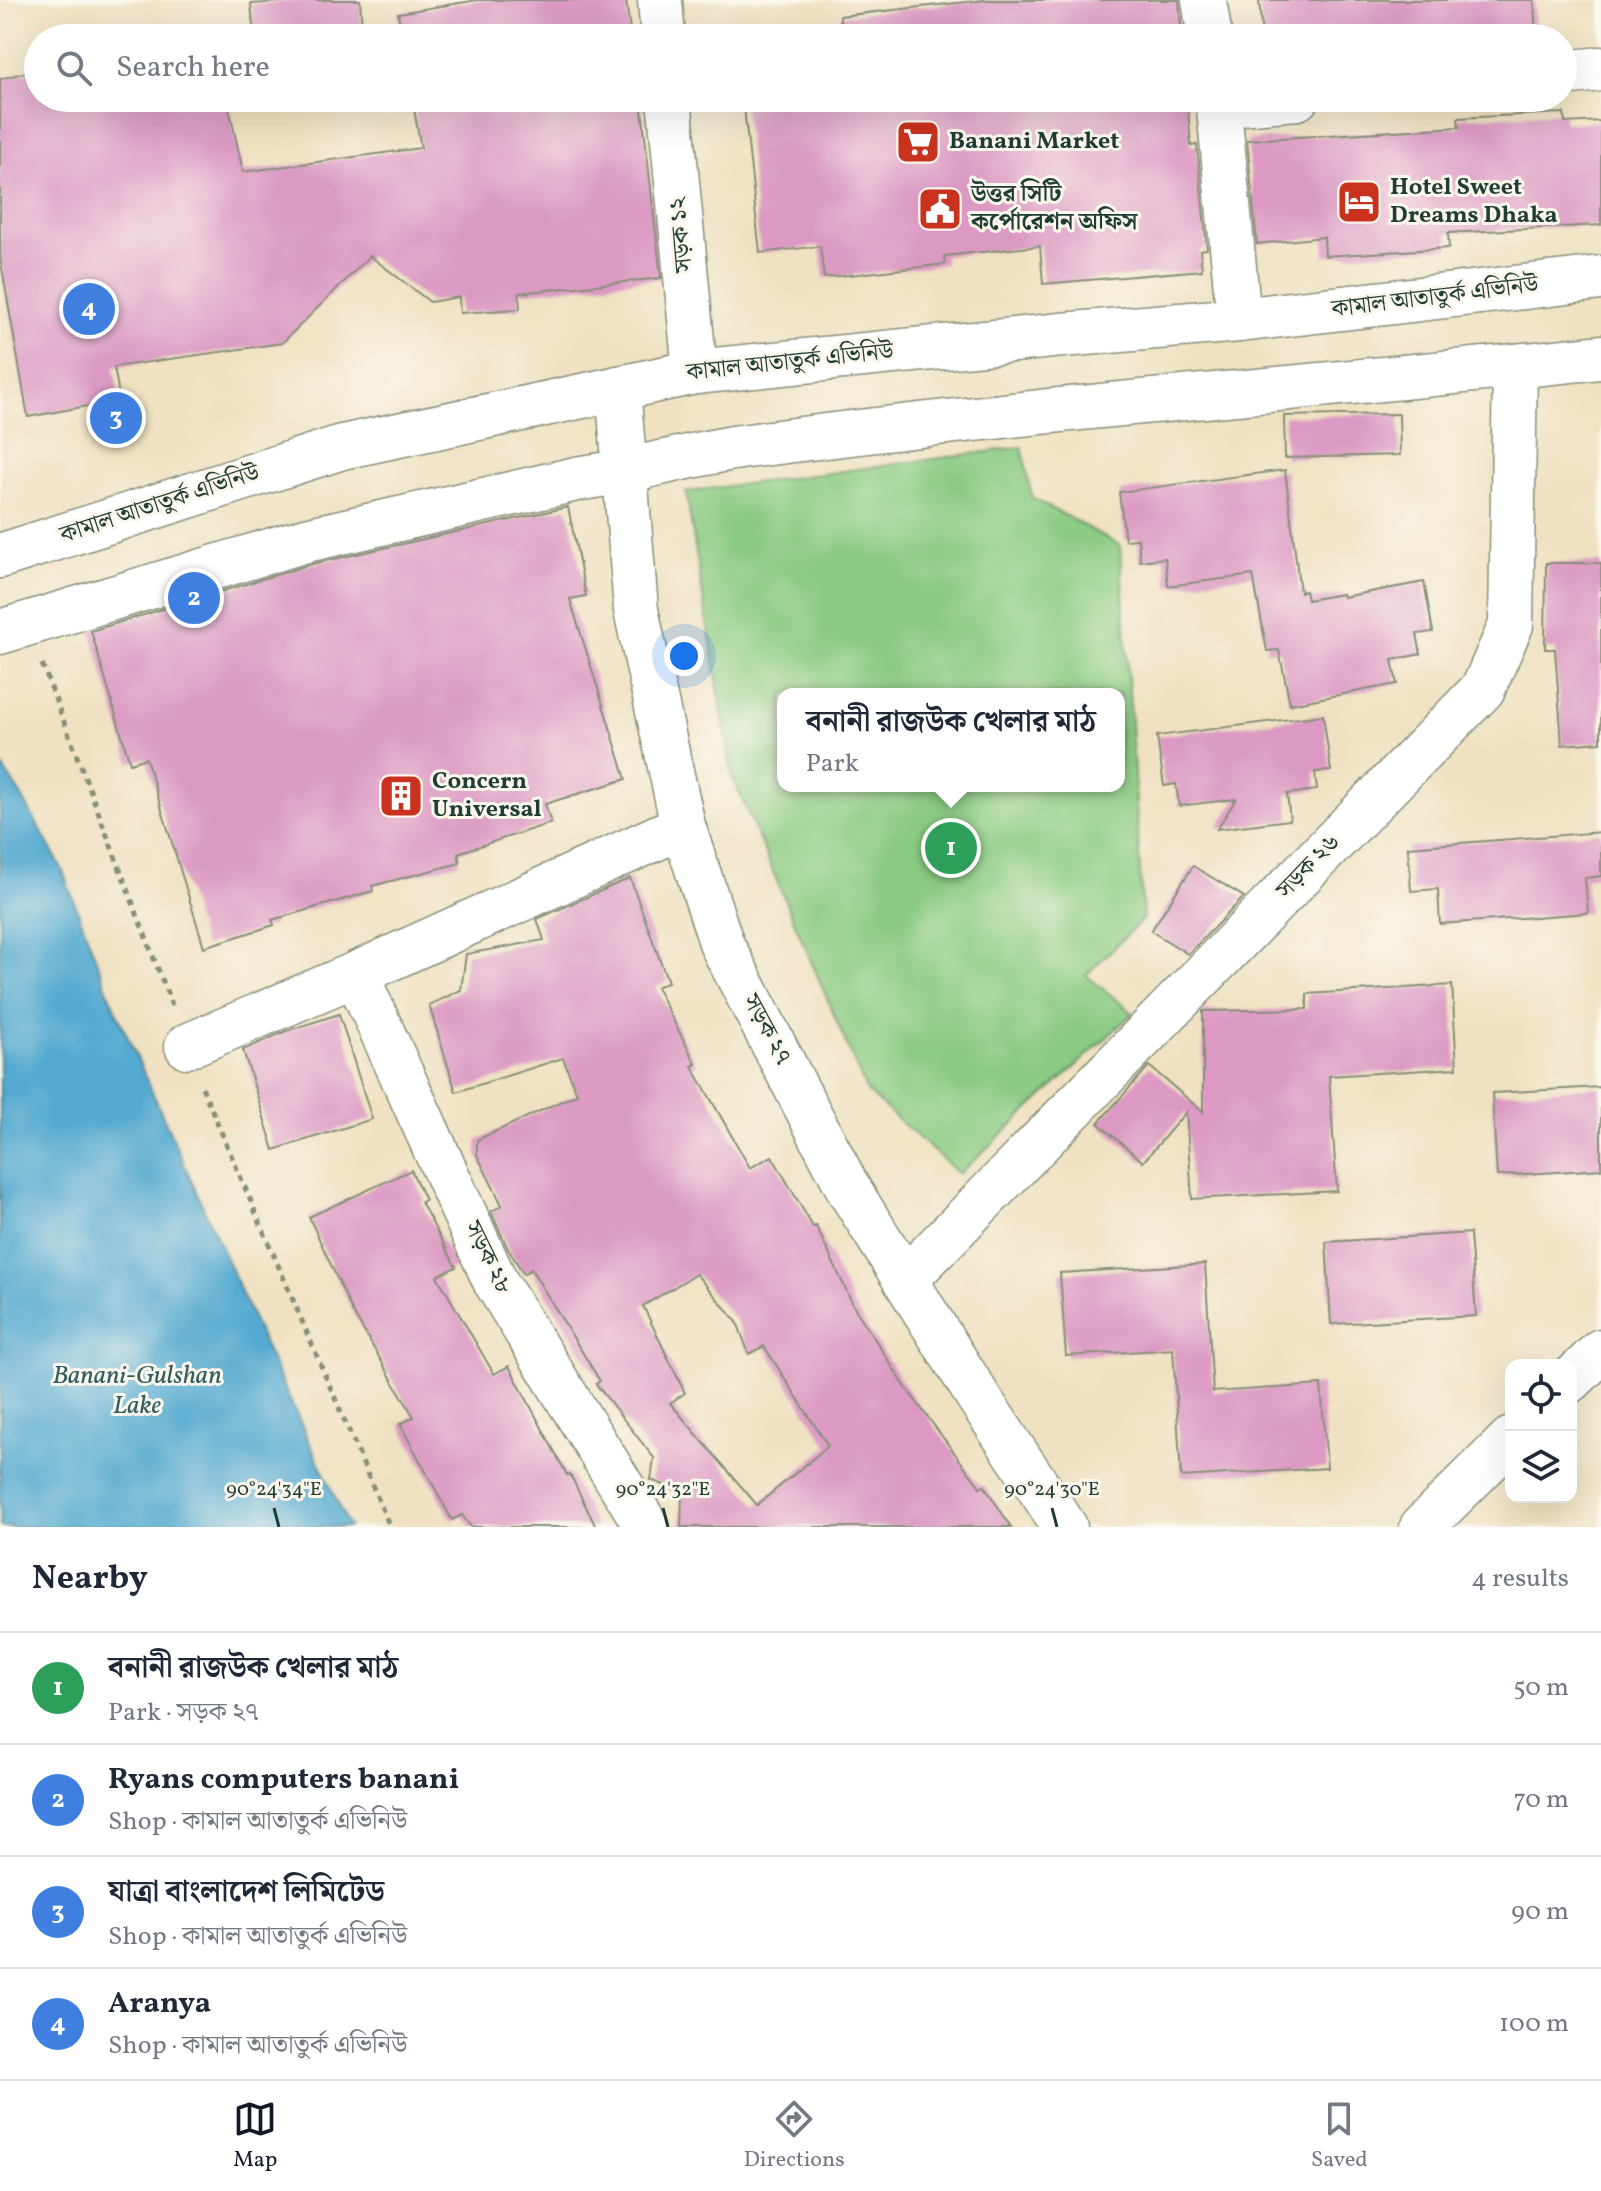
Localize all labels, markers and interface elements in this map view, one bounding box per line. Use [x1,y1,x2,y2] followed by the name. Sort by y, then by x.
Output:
[24,24,1577,112] search box
[52,46,96,90] icon: search
[116,47,270,89] text: Search here
[894,118,942,166] supermarket icon: Banani Market
[949,125,1119,159] place label: Banani Market
[1390,171,1558,233] place label: Hotel Sweet Dreams Dhaka
[970,178,1139,240] place label: উত্তর সিটি কর্পোরেশন অফিস
[1335,178,1383,226] hotel icon: Hotel Sweet Dreams Dhaka
[916,185,964,233] public building icon: উত্তর সিটি কর্পোরেশন অফিস
[662,195,702,275] street label: সড়ক ১২
[1329,268,1541,328] street label: কামাল আতাতুর্ক এভিনিউ
[63,279,115,339] pin: 4
[684,335,896,391] street label: কামাল আতাতুর্ক এভিনিউ
[90,388,142,448] pin: 3
[55,456,265,554] street label: কামাল আতাতুর্ক এভিনিউ
[168,568,220,628] pin: 2
[664,636,704,676] your location
[777,688,1125,792] popup
[806,702,1096,744] text: বনানী রাজউক খেলার মাঠ
[806,746,859,782] text: Park
[432,765,542,827] place label: Concern Universal
[377,772,425,820] building icon: Concern Universal
[925,818,977,878] pin: 1
[1269,827,1349,908] street label: সড়ক ২৬
[733,988,799,1072] street label: সড়ক ২৭
[454,1215,519,1300] street label: সড়ক ২৮
[52,1358,222,1424] water label: Banani-Gulshan Lake
[1505,1359,1577,1503] map controls
[1505,1359,1577,1431] button: locate
[1505,1431,1577,1503] button: layers
[226,1476,322,1504] text: 90°24'34"E
[616,1476,710,1504] text: 90°24'32"E
[1004,1476,1100,1504] text: 90°24'30"E
[32,1556,148,1603] text: Nearby
[1471,1561,1569,1597] text: 4 results
[108,1648,399,1690] text: বনানী রাজউক খেলার মাঠ
[53,1670,63,1706] text: 1
[1513,1670,1569,1706] text: 50 m
[108,1695,259,1731] text: Park · সড়ক ২৭
[108,1759,459,1801] text: Ryans computers banani
[51,1782,65,1818] text: 2
[1514,1782,1569,1818] text: 70 m
[108,1804,407,1840] text: Shop · কামাল আতাতুর্ক এভিনিউ
[108,1872,385,1914] text: যাত্রা বাংলাদেশ লিমিটেড
[51,1894,65,1930] text: 3
[1511,1894,1569,1930] text: 90 m
[108,1919,407,1955] text: Shop · কামাল আতাতুর্ক এভিনিউ
[108,1983,211,2025] text: Aranya
[50,2006,66,2042] text: 4
[1499,2006,1569,2042] text: 100 m
[108,2028,407,2064] text: Shop · কামাল আতাতুর্ক এভিনিউ
[233,2097,277,2176] tab: Map
[744,2097,845,2176] tab: Directions
[1311,2097,1368,2176] tab: Saved

